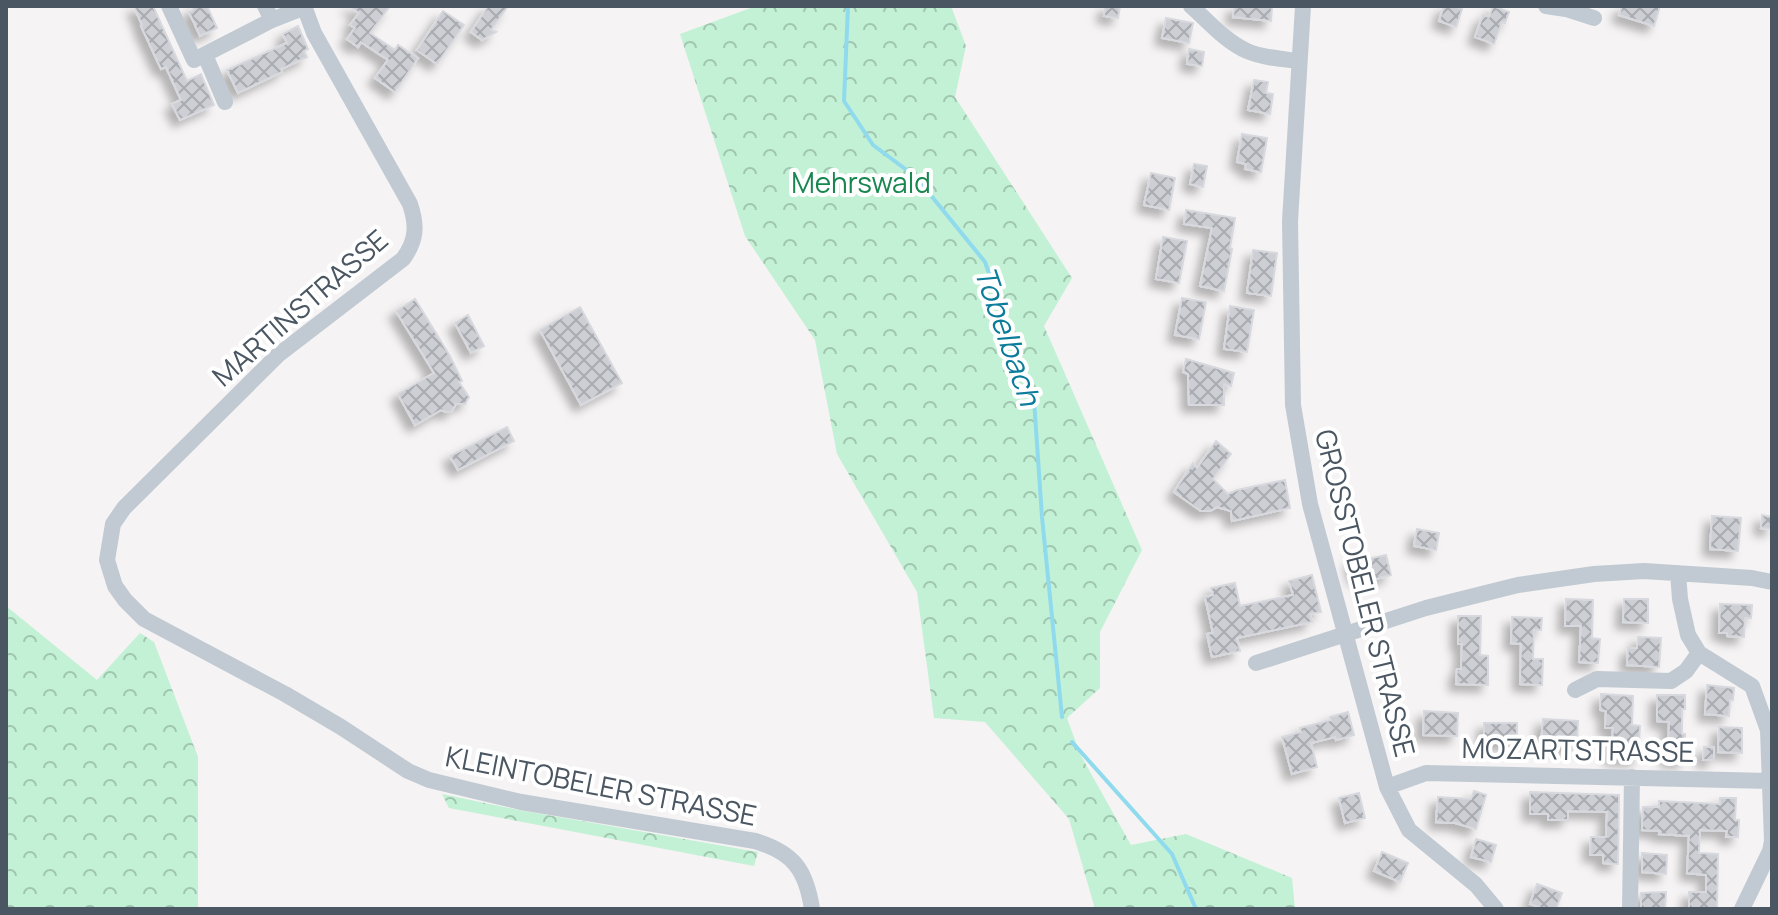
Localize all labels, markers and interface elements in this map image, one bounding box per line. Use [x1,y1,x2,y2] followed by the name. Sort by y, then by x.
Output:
[791,163,931,201] park label: Mehrswald
[203,220,395,394] street label: MARTINSTRASSE
[966,261,1052,412] water label: Tobelbach
[1307,425,1425,760] street label: GROSSTOBELER STRASSE
[1461,728,1695,770] street label: MOZARTSTRASSE
[443,736,760,834] street label: KLEINTOBELER STRASSE

